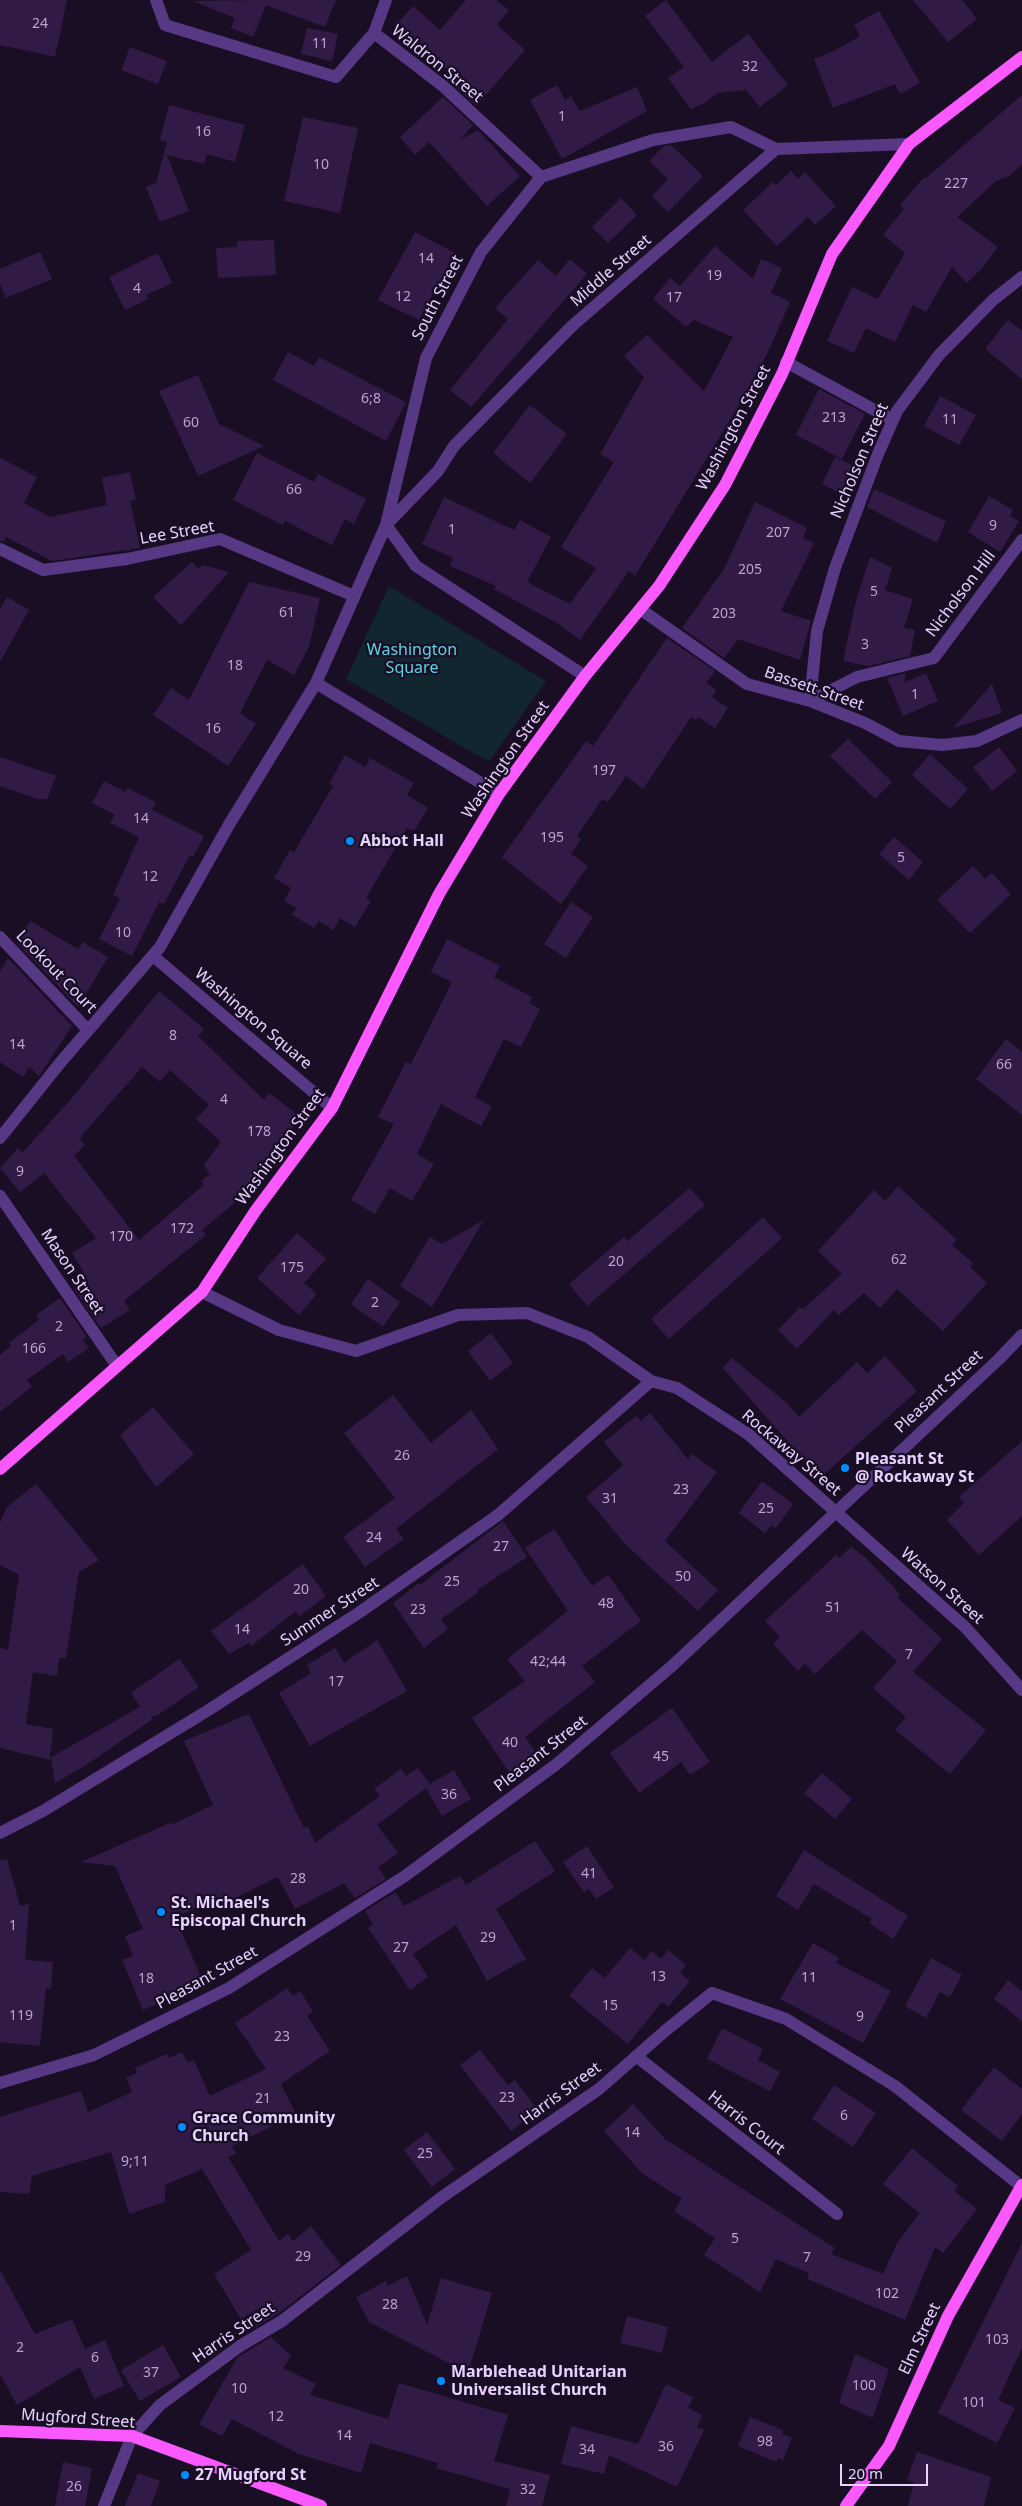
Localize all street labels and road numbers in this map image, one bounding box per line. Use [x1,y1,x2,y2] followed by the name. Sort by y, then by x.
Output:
[387,21,487,107] street label: Waldron Street
[567,231,655,311] street label: Middle Street
[408,252,468,344] street label: South Street
[693,362,775,494] street label: Washington Street
[827,400,893,522] street label: Nicholson Street
[138,517,216,549] street label: Lee Street
[922,547,1000,641] street label: Nicholson Hill
[762,663,866,715] street label: Bassett Street
[458,698,554,822] street label: Washington Street
[12,927,100,1017] street label: Lookout Court
[190,964,316,1074] street label: Washington Square
[232,1085,330,1209] street label: Washington Street
[36,1225,108,1319] street label: Mason Street
[891,1346,987,1438] street label: Pleasant Street
[738,1406,844,1500] street label: Rockaway Street
[896,1544,988,1628] street label: Watson Street
[277,1573,383,1651] street label: Summer Street
[491,1712,591,1796] street label: Pleasant Street
[153,1942,261,2014] street label: Pleasant Street
[517,2058,605,2130] street label: Harris Street
[704,2087,788,2159] street label: Harris Court
[189,2299,279,2367] street label: Harris Street
[895,2300,945,2378] street label: Elm Street
[20,2405,136,2433] street label: Mugford Street

